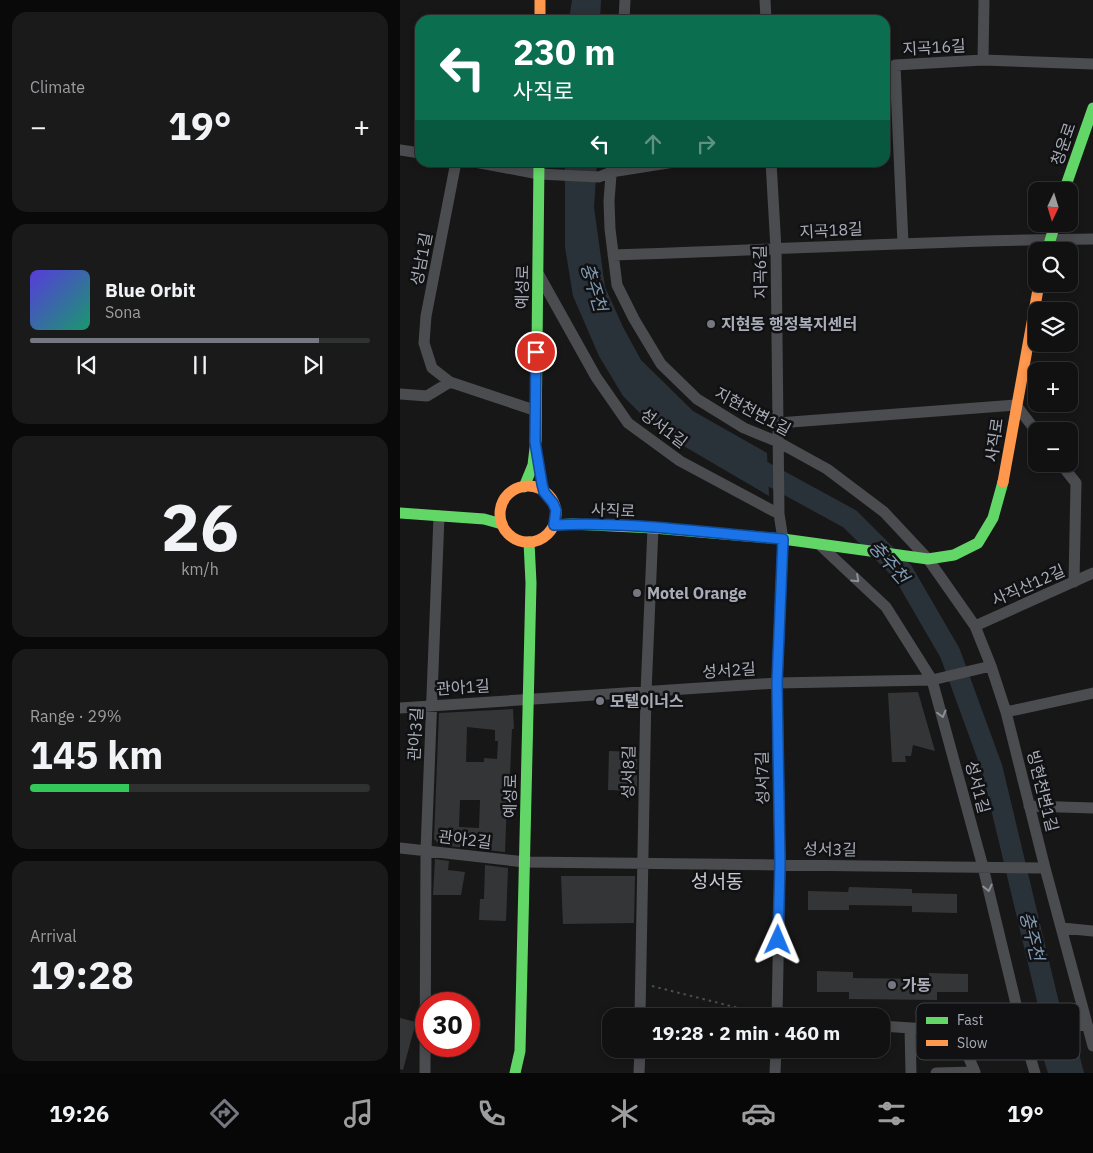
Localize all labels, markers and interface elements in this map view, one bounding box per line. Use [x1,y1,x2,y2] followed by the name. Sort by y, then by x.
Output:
[513,29,616,75] text: 230 m
[430,35,495,100] icon: left
[902,35,966,59] street label: 지곡16길
[513,76,574,105] text: 사직로
[30,77,85,97] text: Climate
[168,101,232,150] text: 19°
[30,108,47,145] text: −
[353,108,370,145] text: +
[1046,120,1080,168] street label: 청운로
[586,130,614,158] icon: left
[639,130,667,158] icon: ahead
[692,130,720,158] icon: right
[1028,182,1078,232] north arrow
[1028,182,1078,472] map controls
[799,218,863,242] street label: 지곡18길
[406,231,436,287] street label: 성남1길
[1028,242,1078,292] button: search
[750,245,770,299] street label: 지곡6길
[576,260,613,316] water label: 충주천
[512,264,532,309] street label: 예성로
[105,278,195,302] text: Blue Orbit
[105,302,141,322] text: Sona
[1028,302,1078,352] button: layers
[721,314,857,334] place label: 지현동 행정복지센터
[705,318,717,330] marker: 지현동 행정복지센터
[515,331,557,373] pin
[522,338,550,366] icon: arrive
[73,351,101,379] icon: previous
[186,351,214,379] icon: pause
[299,351,327,379] icon: next
[1028,362,1078,412] button: +
[712,383,794,439] street label: 지현천변1길
[637,404,691,452] street label: 성서1길
[981,416,1007,463] street label: 사직로
[1028,422,1078,472] button: −
[161,484,239,569] text: 26
[591,499,636,521] street label: 사직로
[864,536,916,590] water label: 충주천
[181,559,219,579] text: km/h
[988,560,1068,610] street label: 사직산12길
[851,573,860,582] one-way arrow
[647,583,747,603] place label: Motel Orange
[631,587,643,599] marker: Motel Orange
[701,658,757,682] street label: 성서2길
[435,675,491,699] street label: 관아1길
[610,691,684,711] place label: 모텔이너스
[594,695,606,707] marker: 모텔이너스
[30,706,122,726] text: Range · 29%
[404,707,426,761] street label: 관아3길
[936,709,946,718] one-way arrow
[30,730,163,779] text: 145 km
[618,745,638,799] street label: 성서8길
[1023,748,1063,834] street label: 빙현천변1길
[752,751,772,805] street label: 성서7길
[961,758,995,816] street label: 성서1길
[500,773,520,818] street label: 예성로
[437,826,493,852] street label: 관아2길
[803,839,857,859] street label: 성서3길
[691,869,743,893] district label: 성서동
[982,883,993,892] one-way arrow
[1015,909,1050,965] water label: 충주천
[751,913,803,965] position arrow
[30,926,77,946] text: Arrival
[30,950,134,999] text: 19:28
[902,975,931,995] place label: 가동
[886,979,898,991] marker: 가동
[415,992,480,1057] speed limit sign: 30
[916,1003,1080,1060] legend
[957,1011,983,1029] text: Fast
[652,1021,840,1045] text: 19:28 · 2 min · 460 m
[957,1034,988,1052] text: Slow
[207,1096,242,1131] icon: directions
[341,1096,376,1131] icon: music
[474,1096,509,1131] icon: phone
[607,1096,642,1131] icon: climate
[741,1096,776,1131] icon: car
[874,1096,909,1131] icon: filters
[49,1099,109,1128] text: 19:26
[1007,1099,1044,1128] text: 19°

